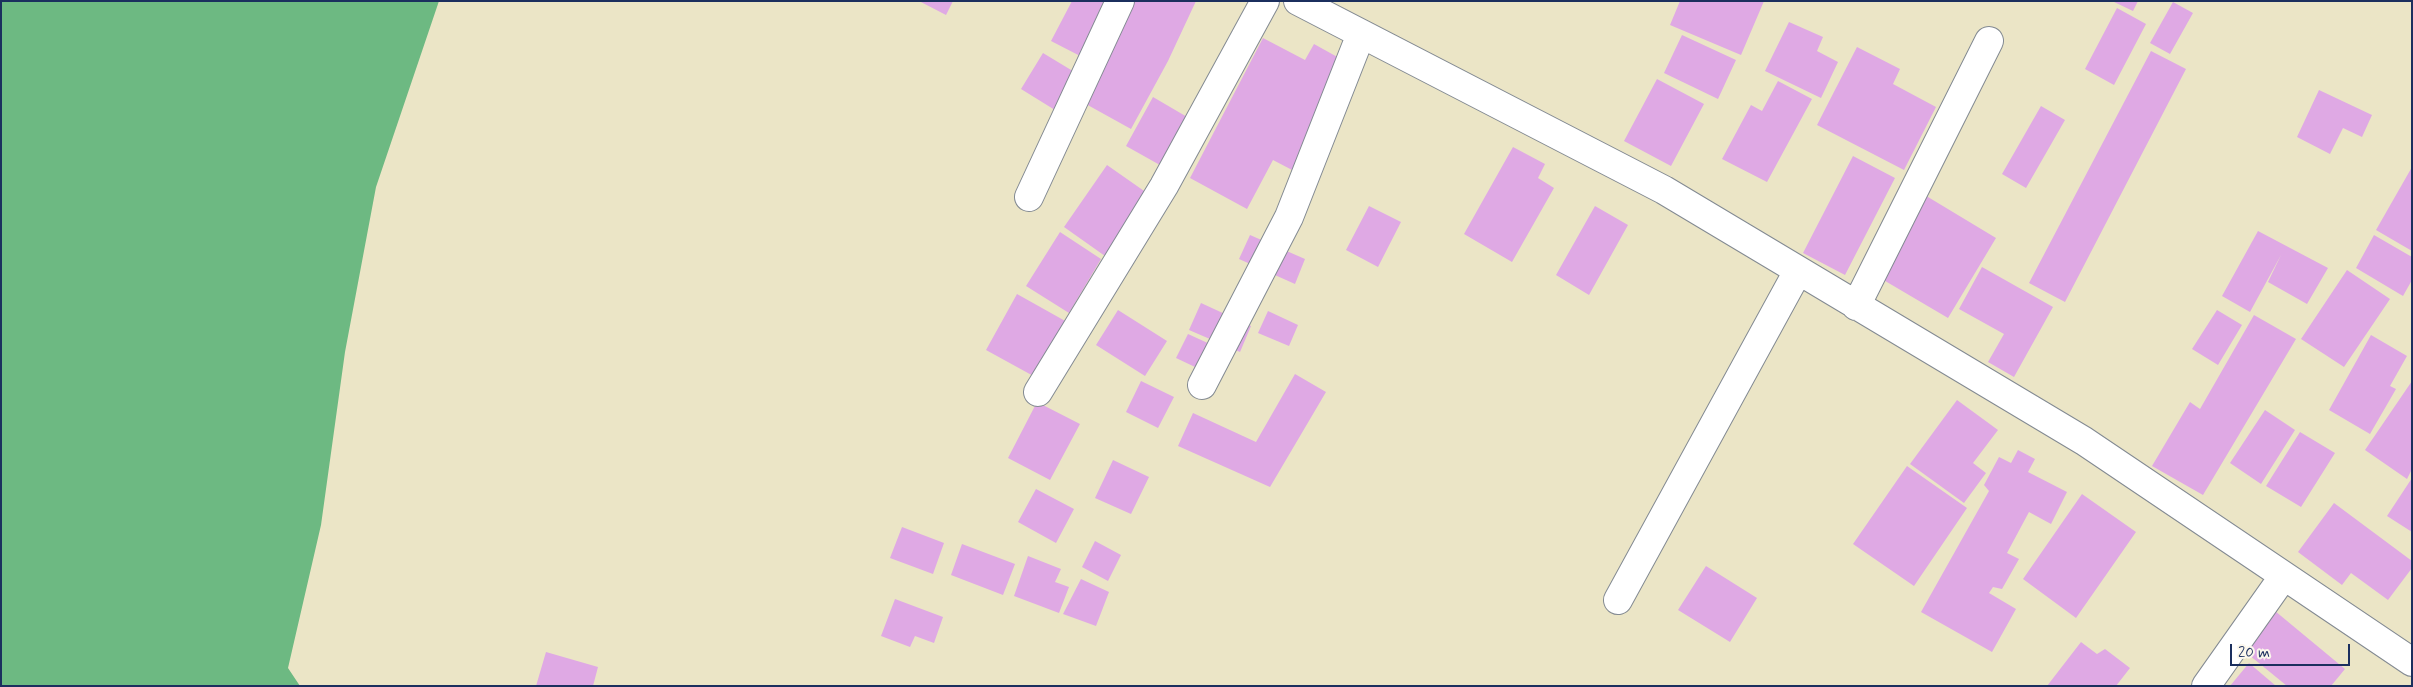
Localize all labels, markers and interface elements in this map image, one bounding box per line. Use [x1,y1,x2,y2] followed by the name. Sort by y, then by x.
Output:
[2233,634,2353,666] scale bar
[2238,643,2270,663] text: 20 m

